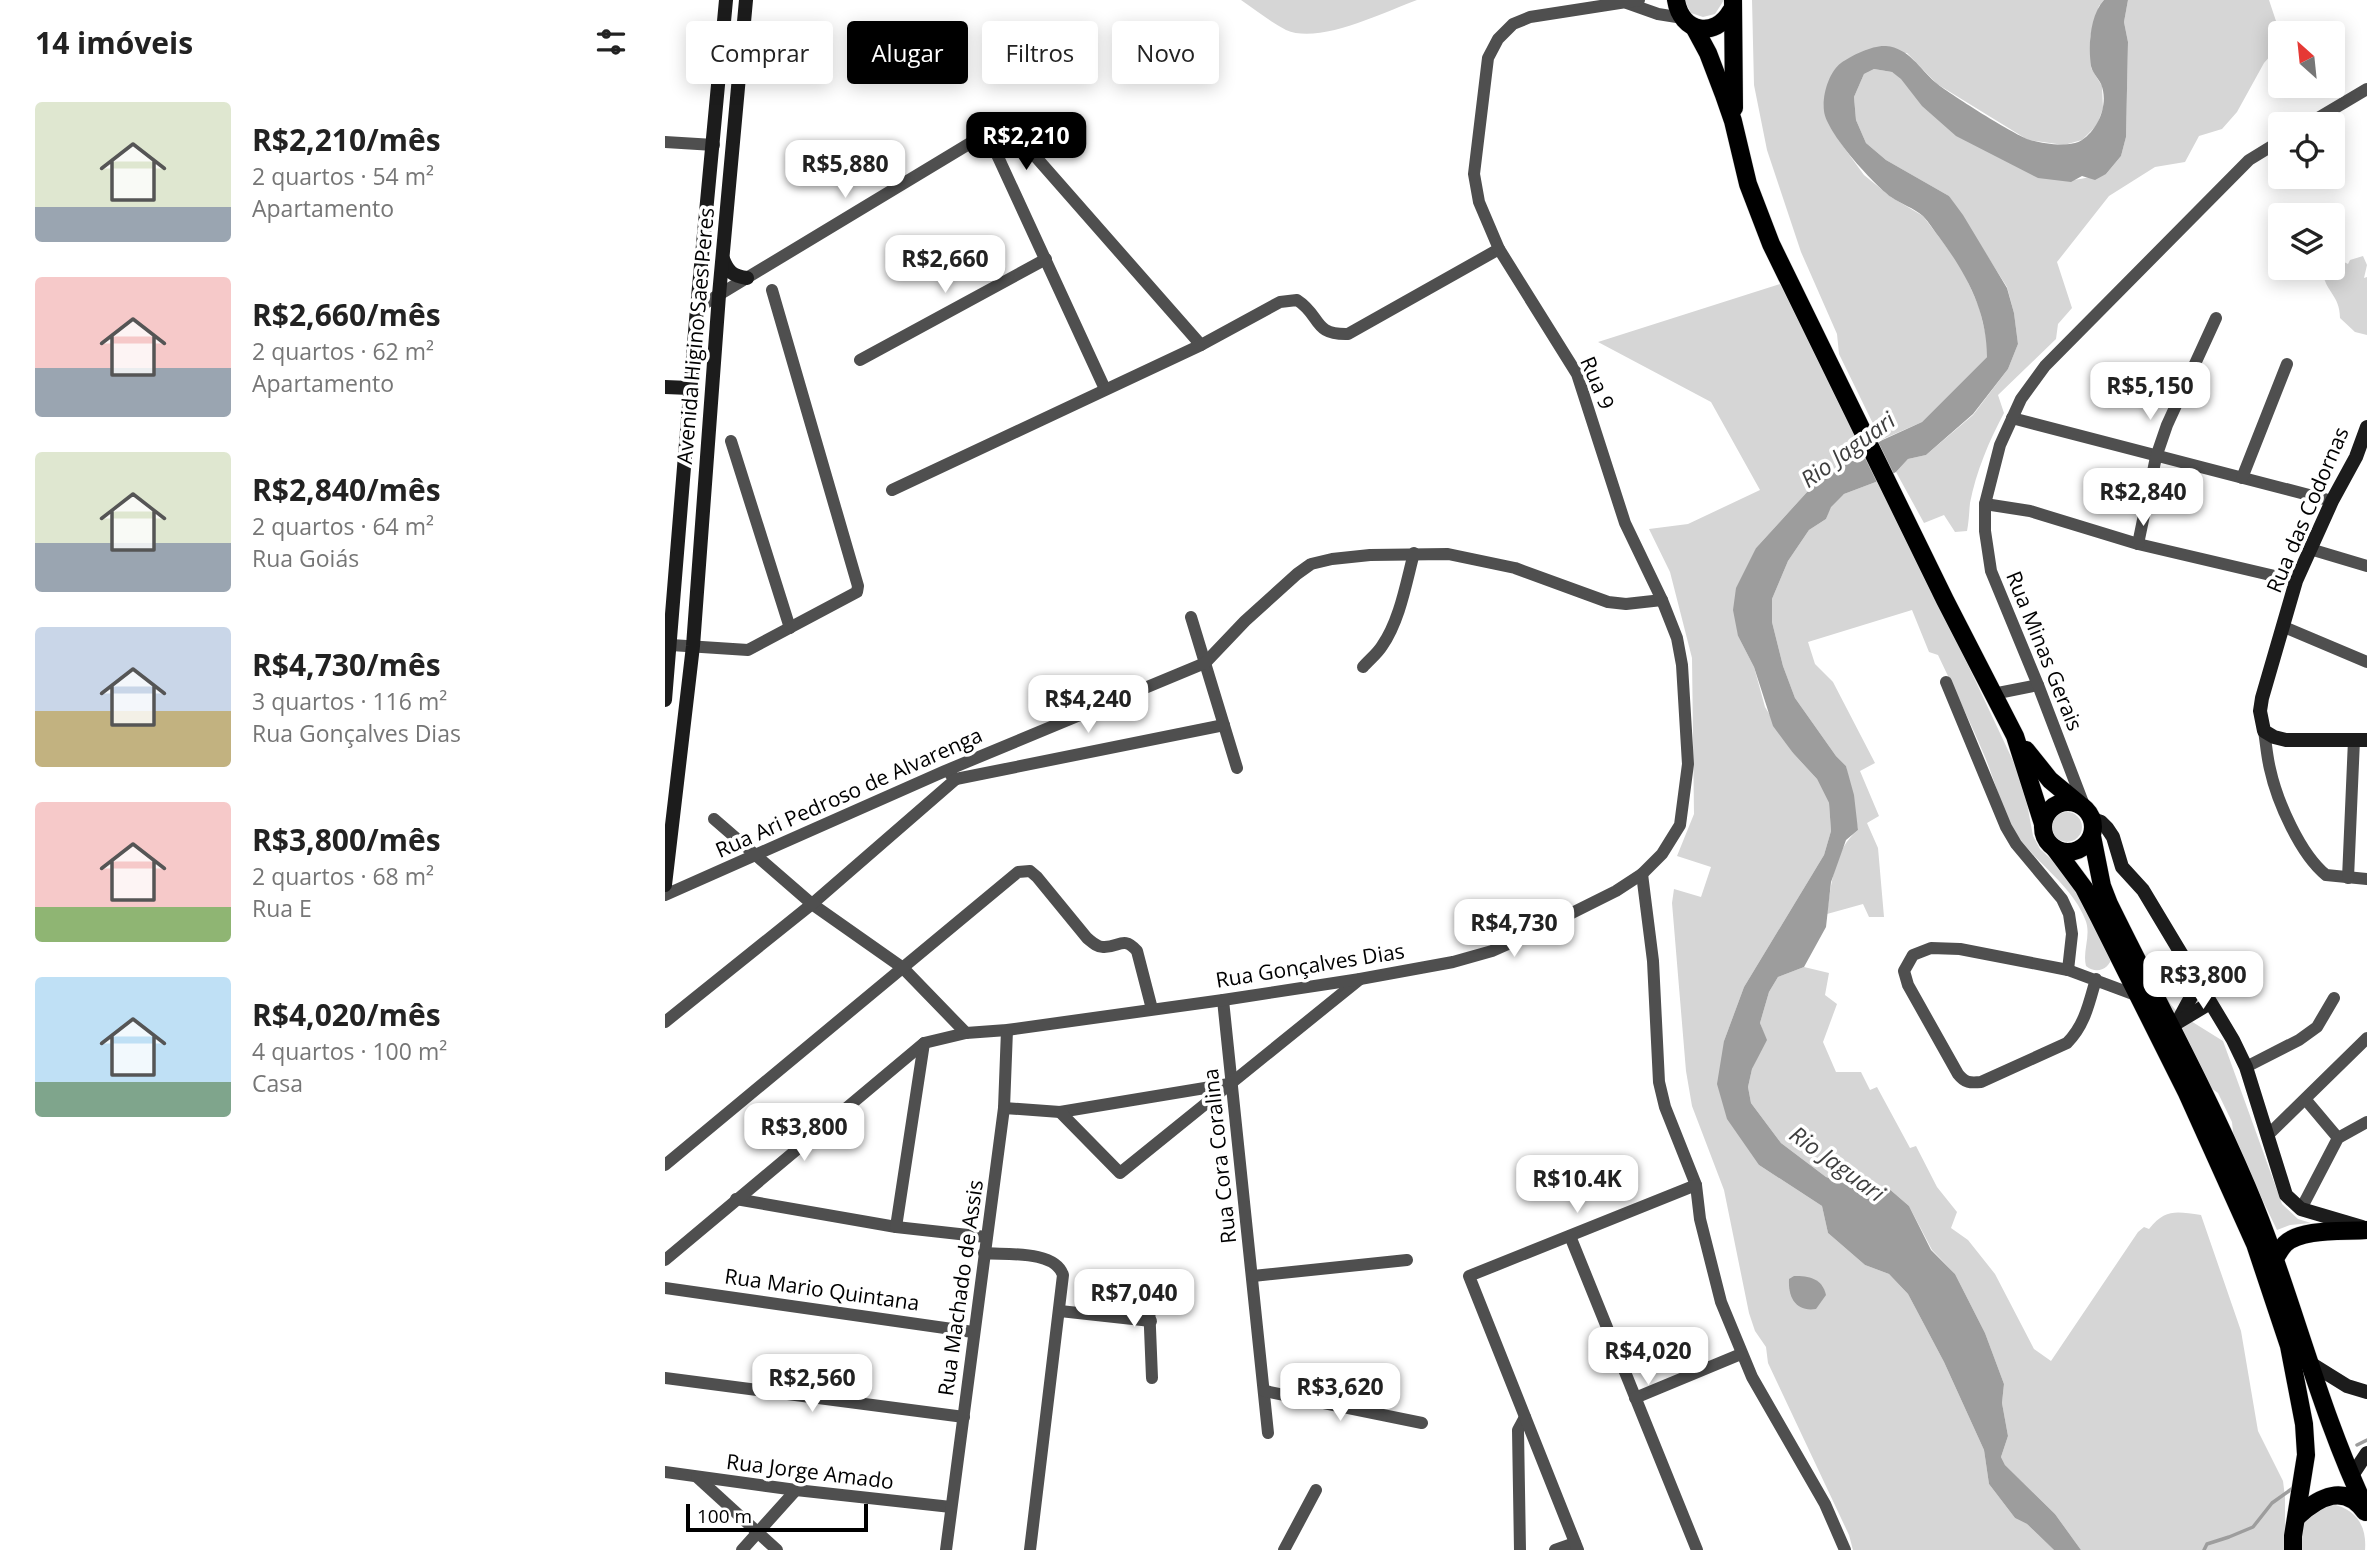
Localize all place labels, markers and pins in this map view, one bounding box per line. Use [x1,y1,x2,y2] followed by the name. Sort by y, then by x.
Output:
[961,113,1091,172] pin: R$2,210
[780,140,910,200] pin: R$5,880
[880,236,1010,295] pin: R$2,660
[2085,362,2215,422] pin: R$5,150
[2078,468,2208,528] pin: R$2,840
[1023,676,1153,735] pin: R$4,240
[1449,900,1579,959] pin: R$4,730
[2138,951,2268,1011] pin: R$3,800
[739,1104,869,1163] pin: R$3,800
[1512,1156,1642,1215] pin: R$10.4K
[1069,1270,1199,1329] pin: R$7,040
[1583,1328,1713,1387] pin: R$4,020
[747,1354,877,1414] pin: R$2,560
[1275,1364,1405,1423] pin: R$3,620

